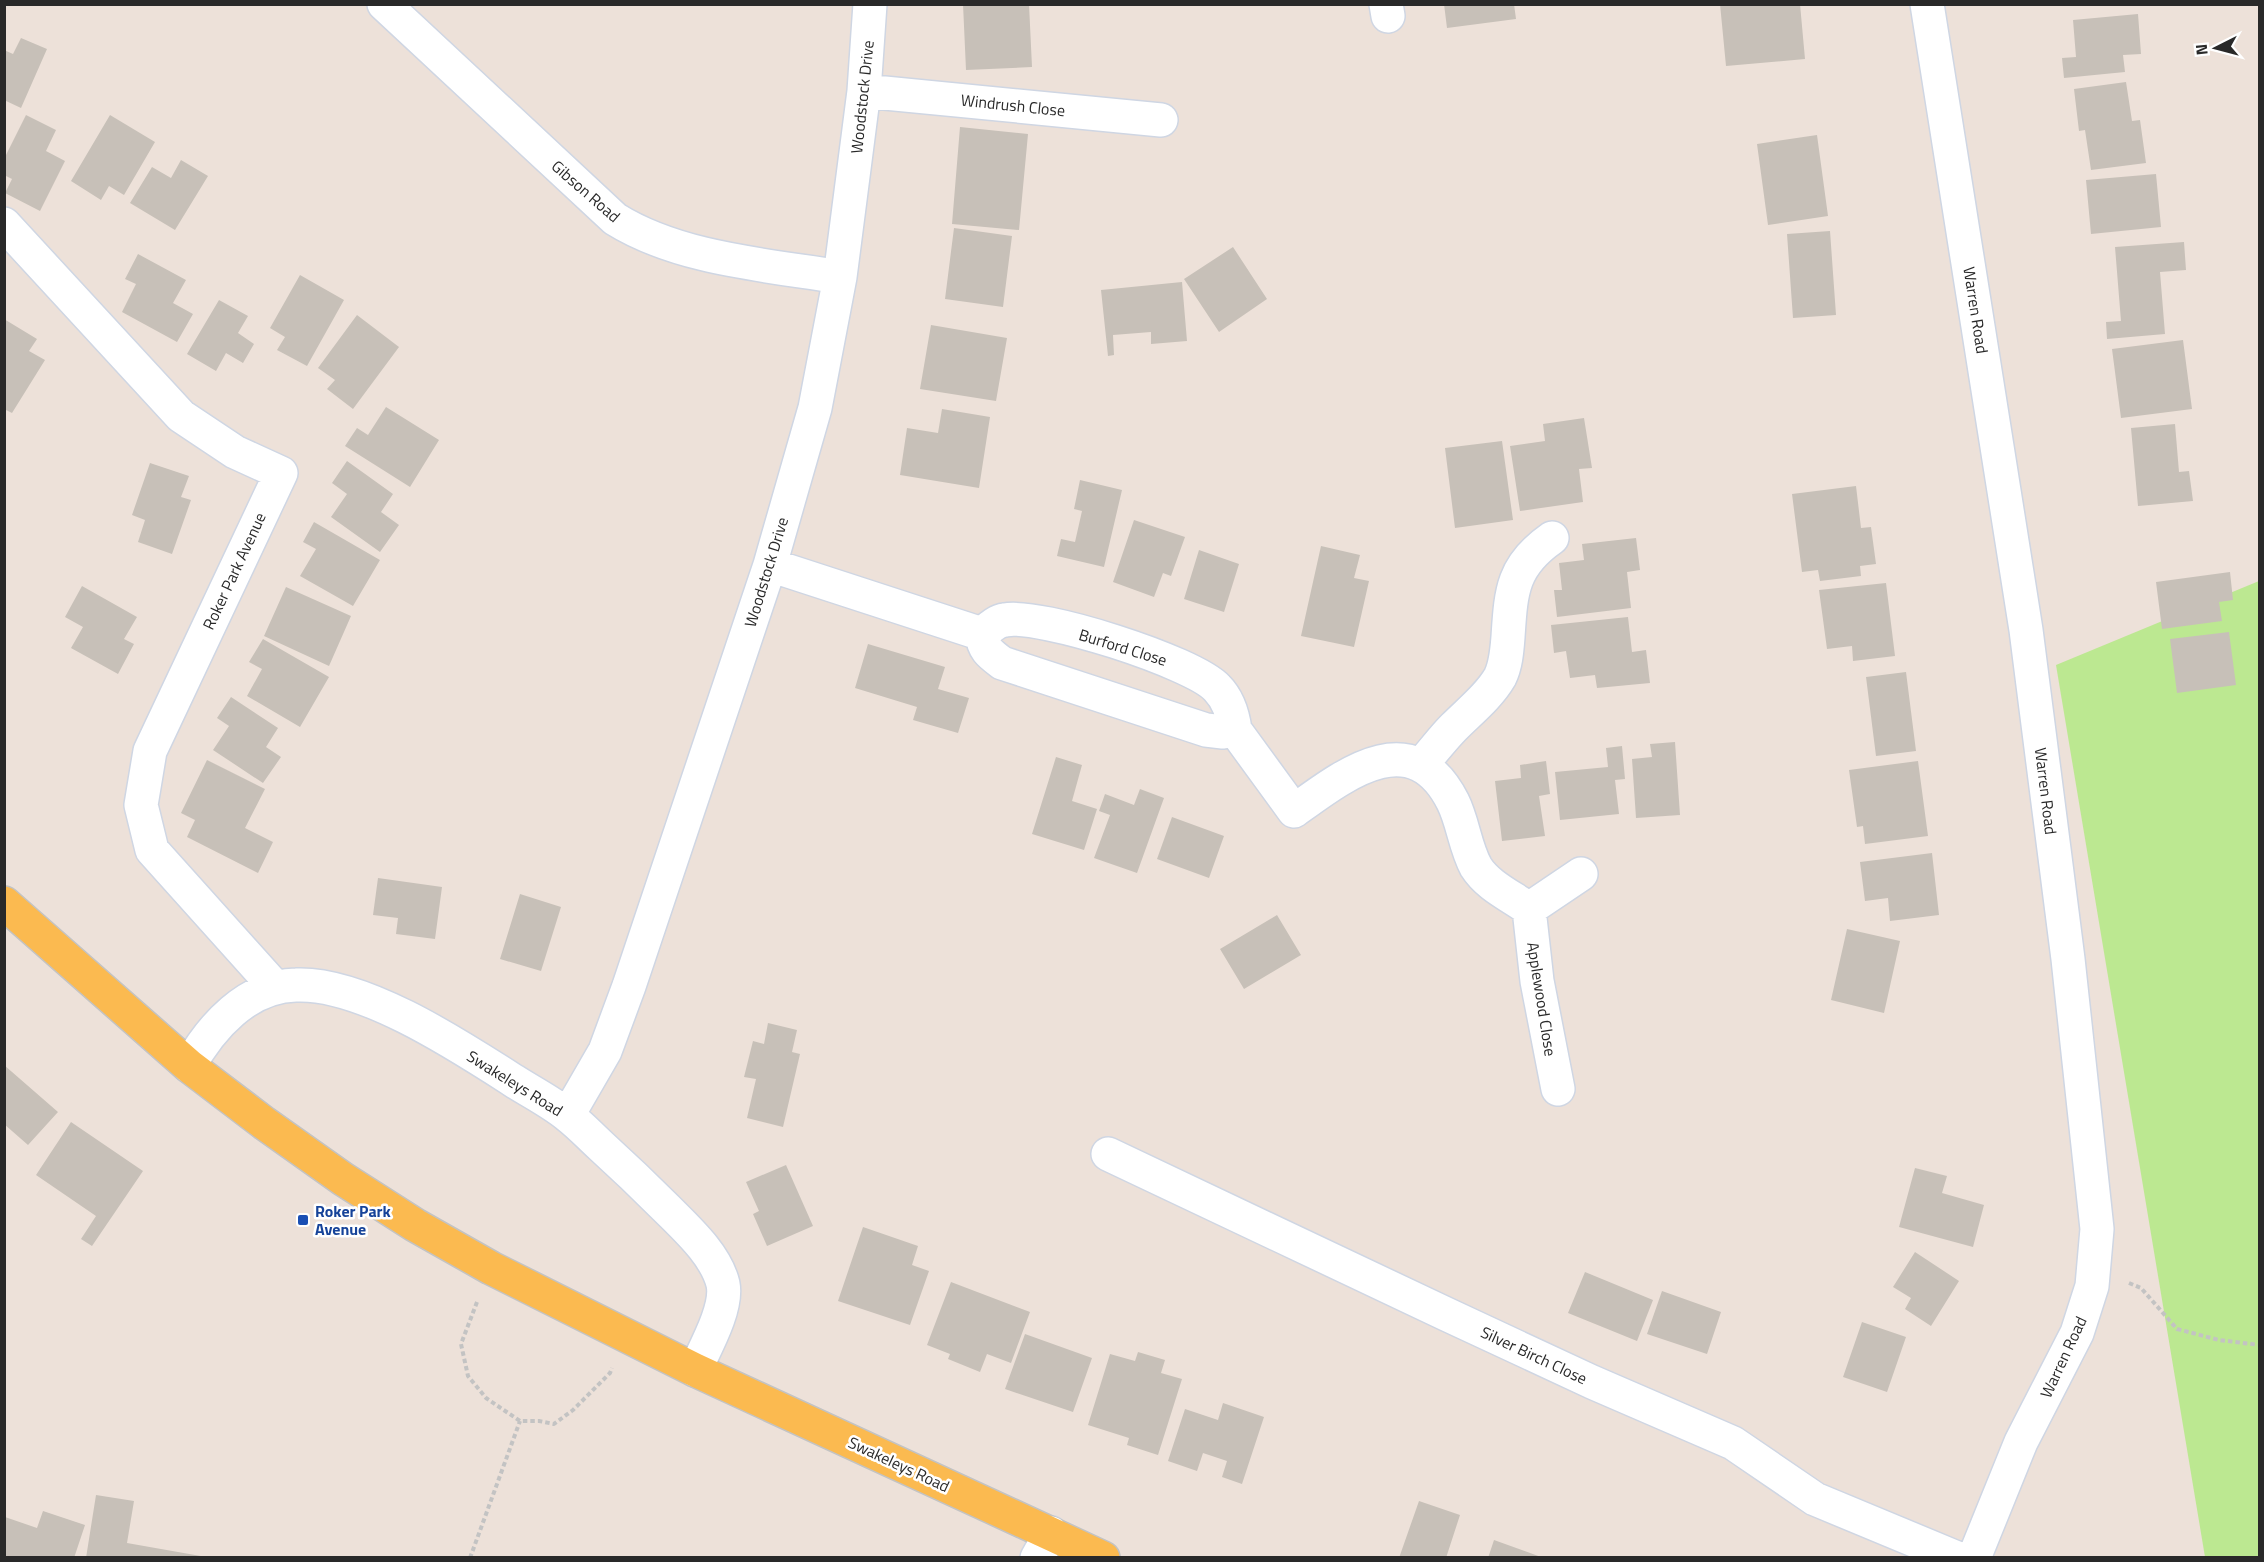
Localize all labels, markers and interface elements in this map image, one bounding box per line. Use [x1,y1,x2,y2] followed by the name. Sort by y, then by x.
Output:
[2186,18,2246,78] north arrow
[844,39,880,155] street label: Woodstock Drive
[2189,43,2214,56] text: N
[960,88,1066,122] street label: Windrush Close
[546,154,626,228] street label: Gibson Road
[1957,265,1995,355] street label: Warren Road
[196,508,272,634] street label: Roker Park Avenue
[738,514,794,630] street label: Woodstock Drive
[1076,622,1170,672] street label: Burford Close
[2029,746,2063,836] street label: Warren Road
[1521,940,1563,1058] street label: Applewood Close
[462,1044,568,1122] street label: Swakeleys Road
[315,1199,392,1241] place label: Roker Park Avenue
[296,1213,310,1227] marker: Roker Park Avenue
[2034,1312,2092,1402] street label: Warren Road
[1477,1320,1591,1390] street label: Silver Birch Close
[845,1430,953,1498] street label: Swakeleys Road

